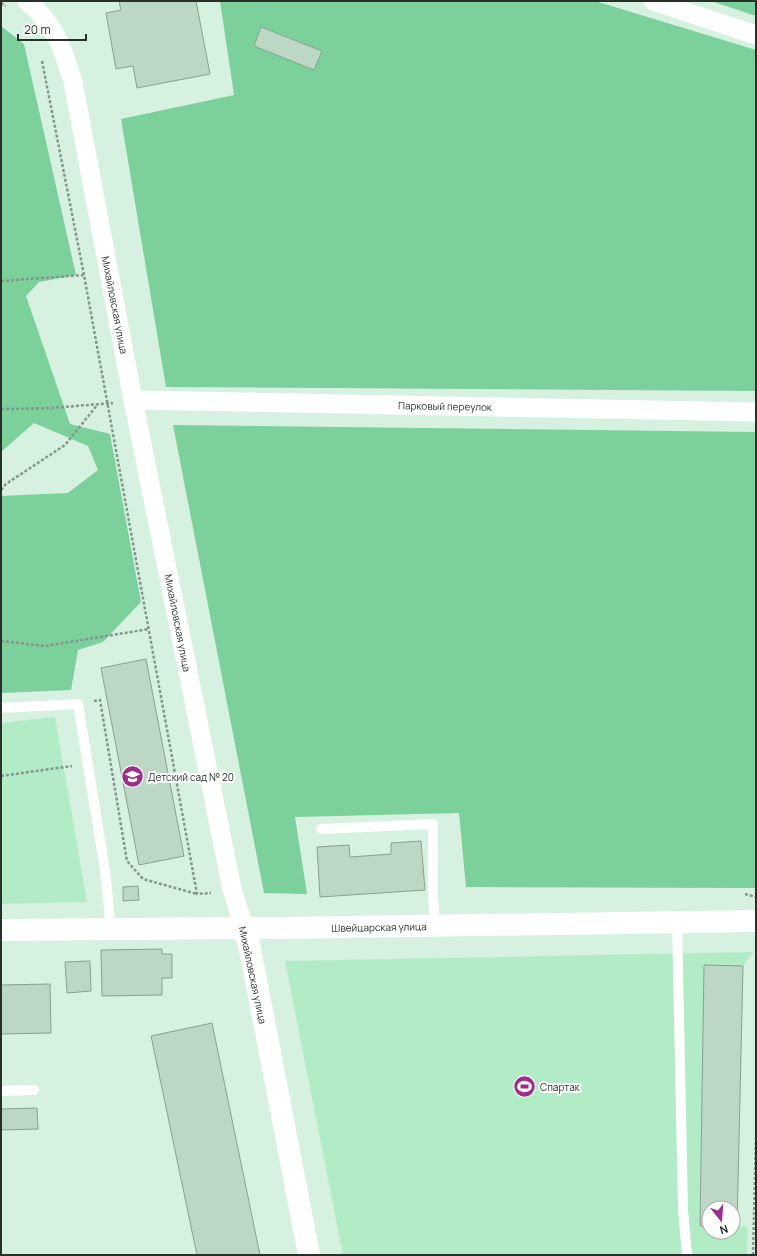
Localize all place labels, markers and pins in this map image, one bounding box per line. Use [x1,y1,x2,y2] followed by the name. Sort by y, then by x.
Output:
[120,764,146,790] school or university icon: Детский сад № 20
[148,770,234,784] place label: Детский сад № 20
[512,1074,538,1100] sports icon: Спартак
[540,1080,581,1094] place label: Спартак

